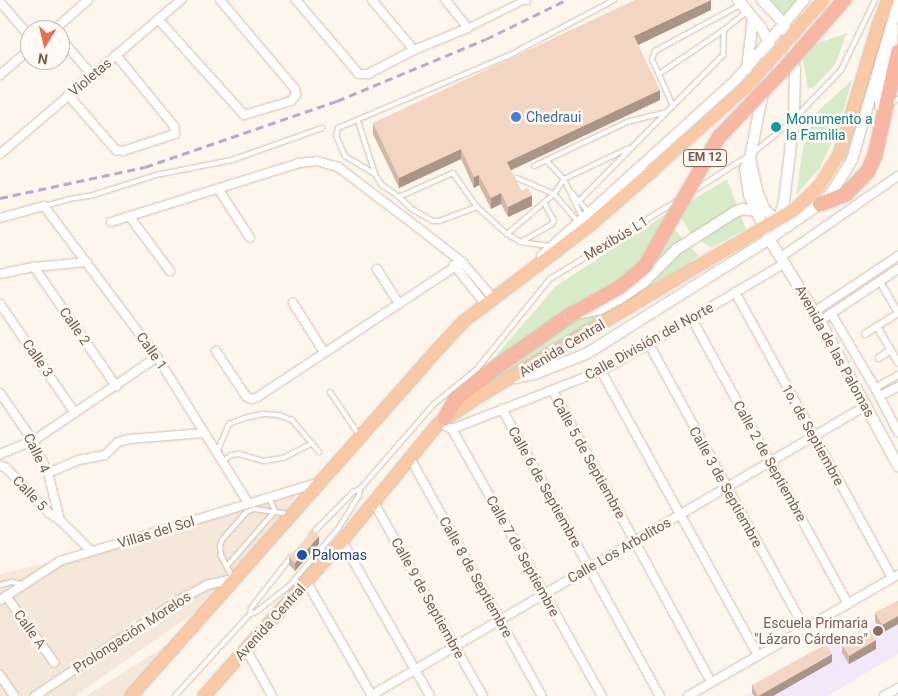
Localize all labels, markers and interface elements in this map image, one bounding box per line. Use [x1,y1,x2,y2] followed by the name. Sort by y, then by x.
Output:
[20,20,70,70] north arrow
[37,50,49,68] text: N
[65,54,115,100] street label: Violetas
[526,109,581,125] place label: Chedraui
[510,111,522,123] marker: Chedraui
[786,111,873,144] place label: Monumento a la Familia
[770,121,782,133] marker: Monumento a la Familia
[682,148,728,168] road number: EM 12
[581,212,651,264] street label: Mexibús L1
[792,282,878,420] street label: Avenida de las Palomas
[582,299,716,383] street label: Calle División del Norte
[56,304,94,348] street label: Calle 2
[516,316,608,380] street label: Avenida Central
[133,329,171,373] street label: Calle 1
[19,336,57,380] street label: Calle 3
[778,382,848,488] street label: 1o. de Septiembre
[549,395,629,521] street label: Calle 5 de Septiembre
[730,398,810,524] street label: Calle 2 de Septiembre
[505,424,585,550] street label: Calle 6 de Septiembre
[686,424,766,550] street label: Calle 3 de Septiembre
[20,430,54,476] street label: Calle 4
[9,472,51,514] street label: Calle 5
[483,493,563,619] street label: Calle 7 de Septiembre
[116,512,196,552] street label: Villas del Sol
[436,514,516,640] street label: Calle 8 de Septiembre
[564,514,674,586] street label: Calle Los Arbolitos
[388,535,468,661] street label: Calle 9 de Septiembre
[312,547,367,563] place label: Palomas
[296,549,308,561] marker: Palomas
[231,580,309,664] street label: Avenida Central
[70,588,194,676] street label: Prolongación Morelos
[10,606,50,652] street label: Calle A
[754,615,868,648] place label: Escuela Primaria "Lázaro Cárdenas"
[872,625,884,637] marker: Escuela Primaria "Lázaro Cárdenas"

